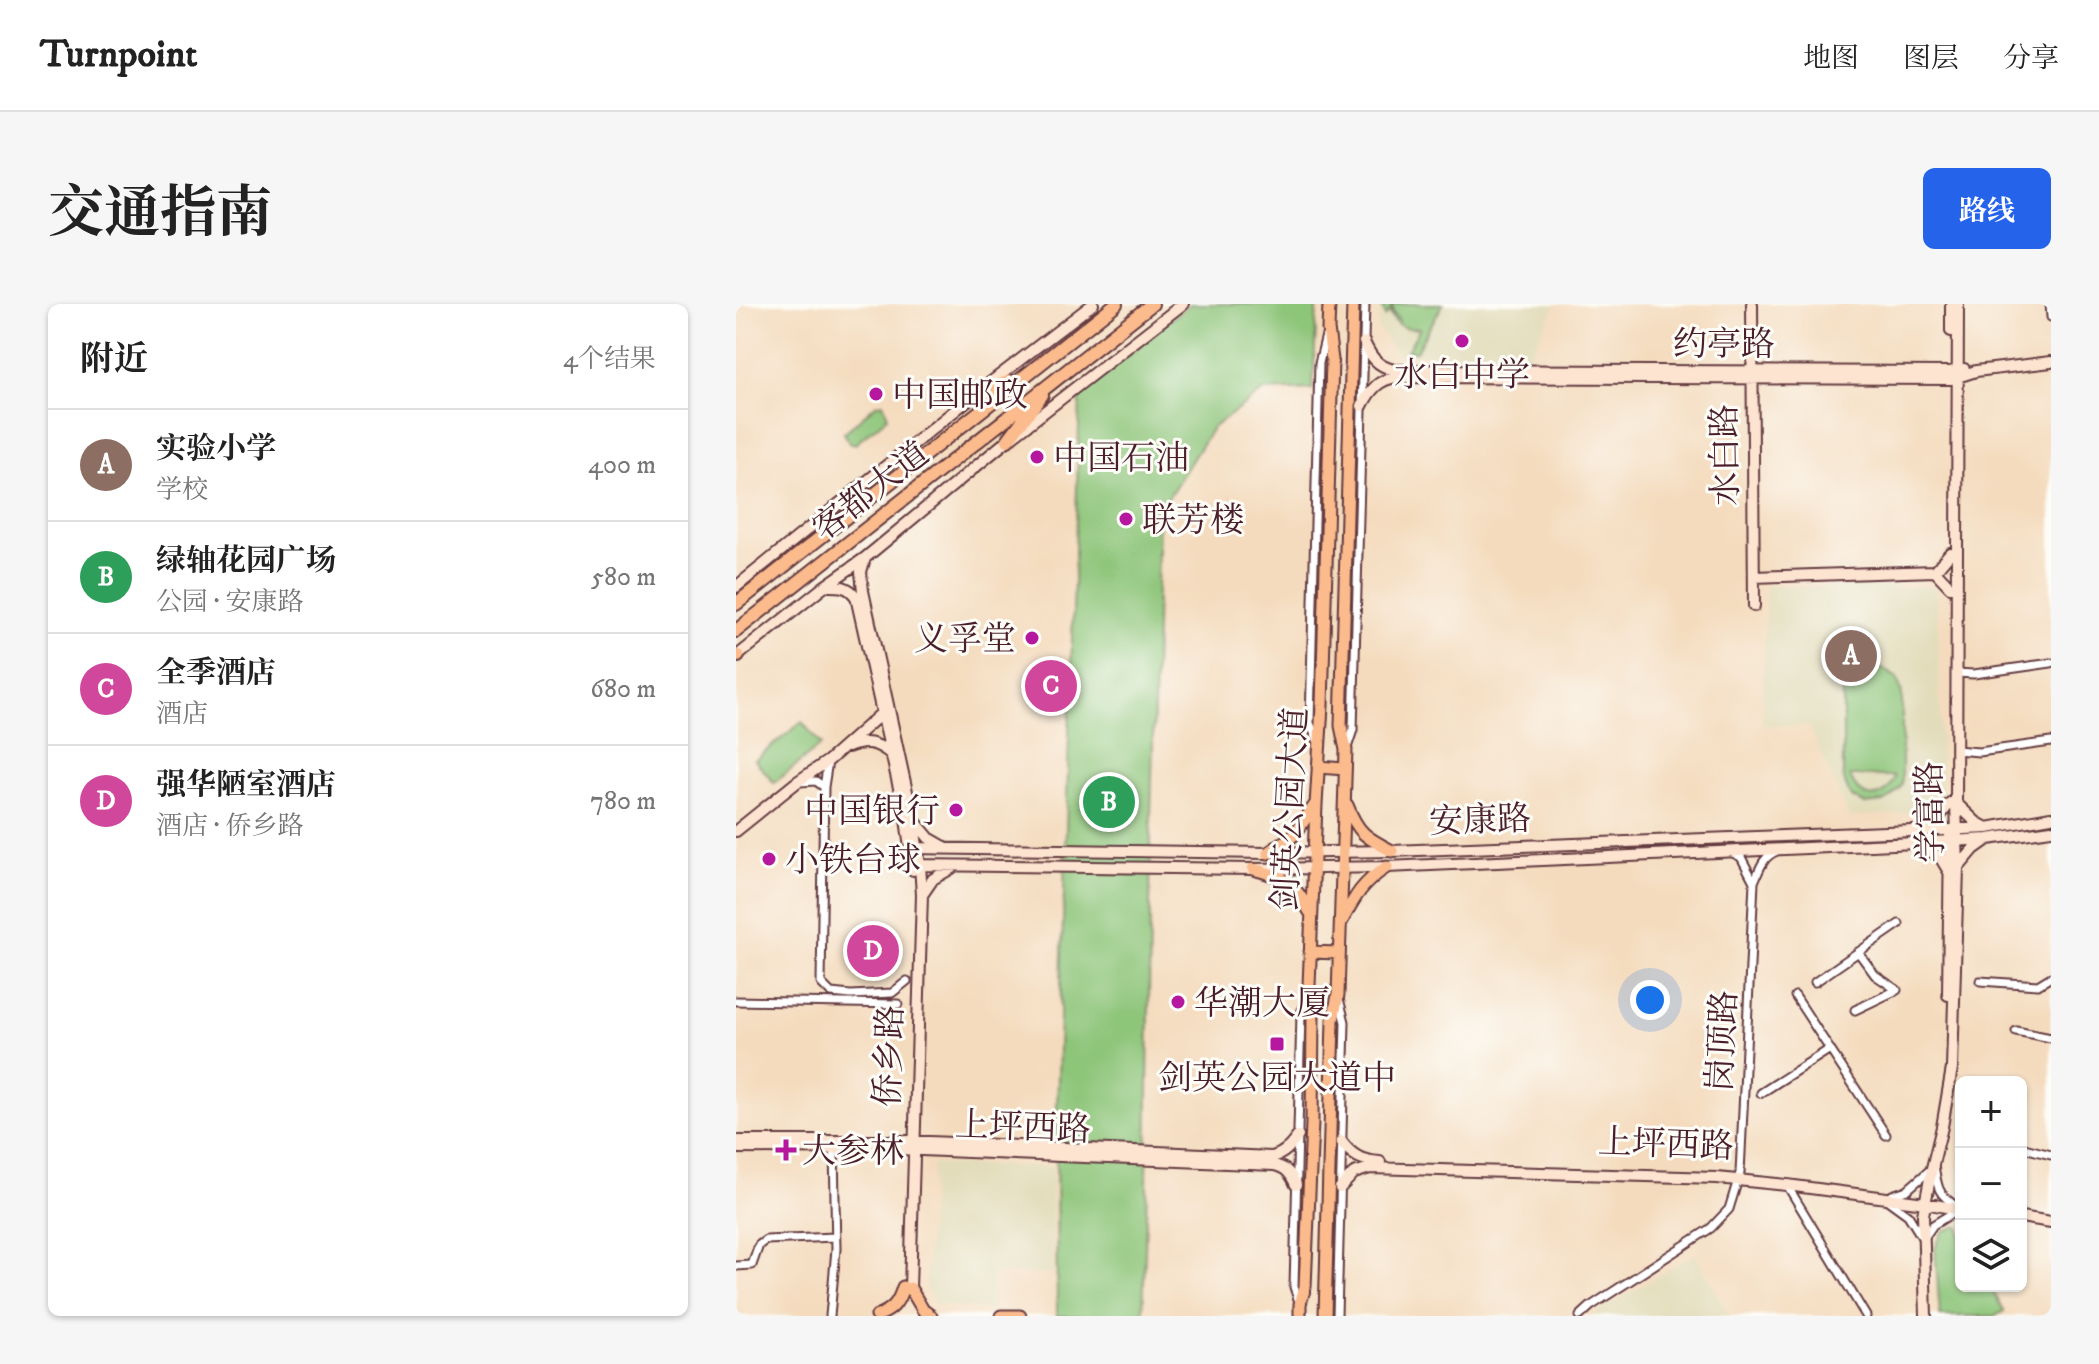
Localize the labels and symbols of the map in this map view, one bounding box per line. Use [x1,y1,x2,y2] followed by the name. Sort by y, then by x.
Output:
[1673,324,1775,366] street label: 约亭路
[1453,332,1471,350] marker: 水白中学
[1394,355,1530,397] place label: 水白中学
[892,375,1028,417] place label: 中国邮政
[867,385,885,403] marker: 中国邮政
[1704,404,1748,506] street label: 水白路
[805,433,938,550] street label: 客都大道
[1053,438,1189,480] place label: 中国石油
[1028,448,1046,466] marker: 中国石油
[1142,500,1244,542] place label: 联芳楼
[1117,510,1135,528] marker: 联芳楼
[914,619,1016,661] place label: 义孚堂
[1825,626,1877,686] pin: A
[1023,629,1041,647] marker: 义孚堂
[1025,656,1077,716] pin: C
[1265,706,1317,912] street label: 剑英公园大道
[1909,761,1953,863] street label: 学富路
[1083,772,1135,832] pin: B
[804,791,940,833] place label: 中国银行
[1428,798,1532,844] street label: 安康路
[947,801,965,819] marker: 中国银行
[785,840,921,882] place label: 小铁台球
[760,850,778,868] marker: 小铁台球
[847,921,899,981] pin: D
[1630,980,1670,1020] your location
[1194,983,1330,1025] place label: 华潮大厦
[1699,989,1747,1093] street label: 岗顶路
[1169,993,1187,1011] marker: 华潮大厦
[867,1004,913,1108] street label: 侨乡路
[1268,1035,1286,1053] marker: 剑英公园大道中
[1158,1058,1396,1100] place label: 剑英公园大道中
[954,1105,1092,1151] street label: 上坪西路
[1597,1122,1735,1168] street label: 上坪西路
[802,1131,904,1173] place label: 大参林
[777,1141,795,1159] marker: 大参林

